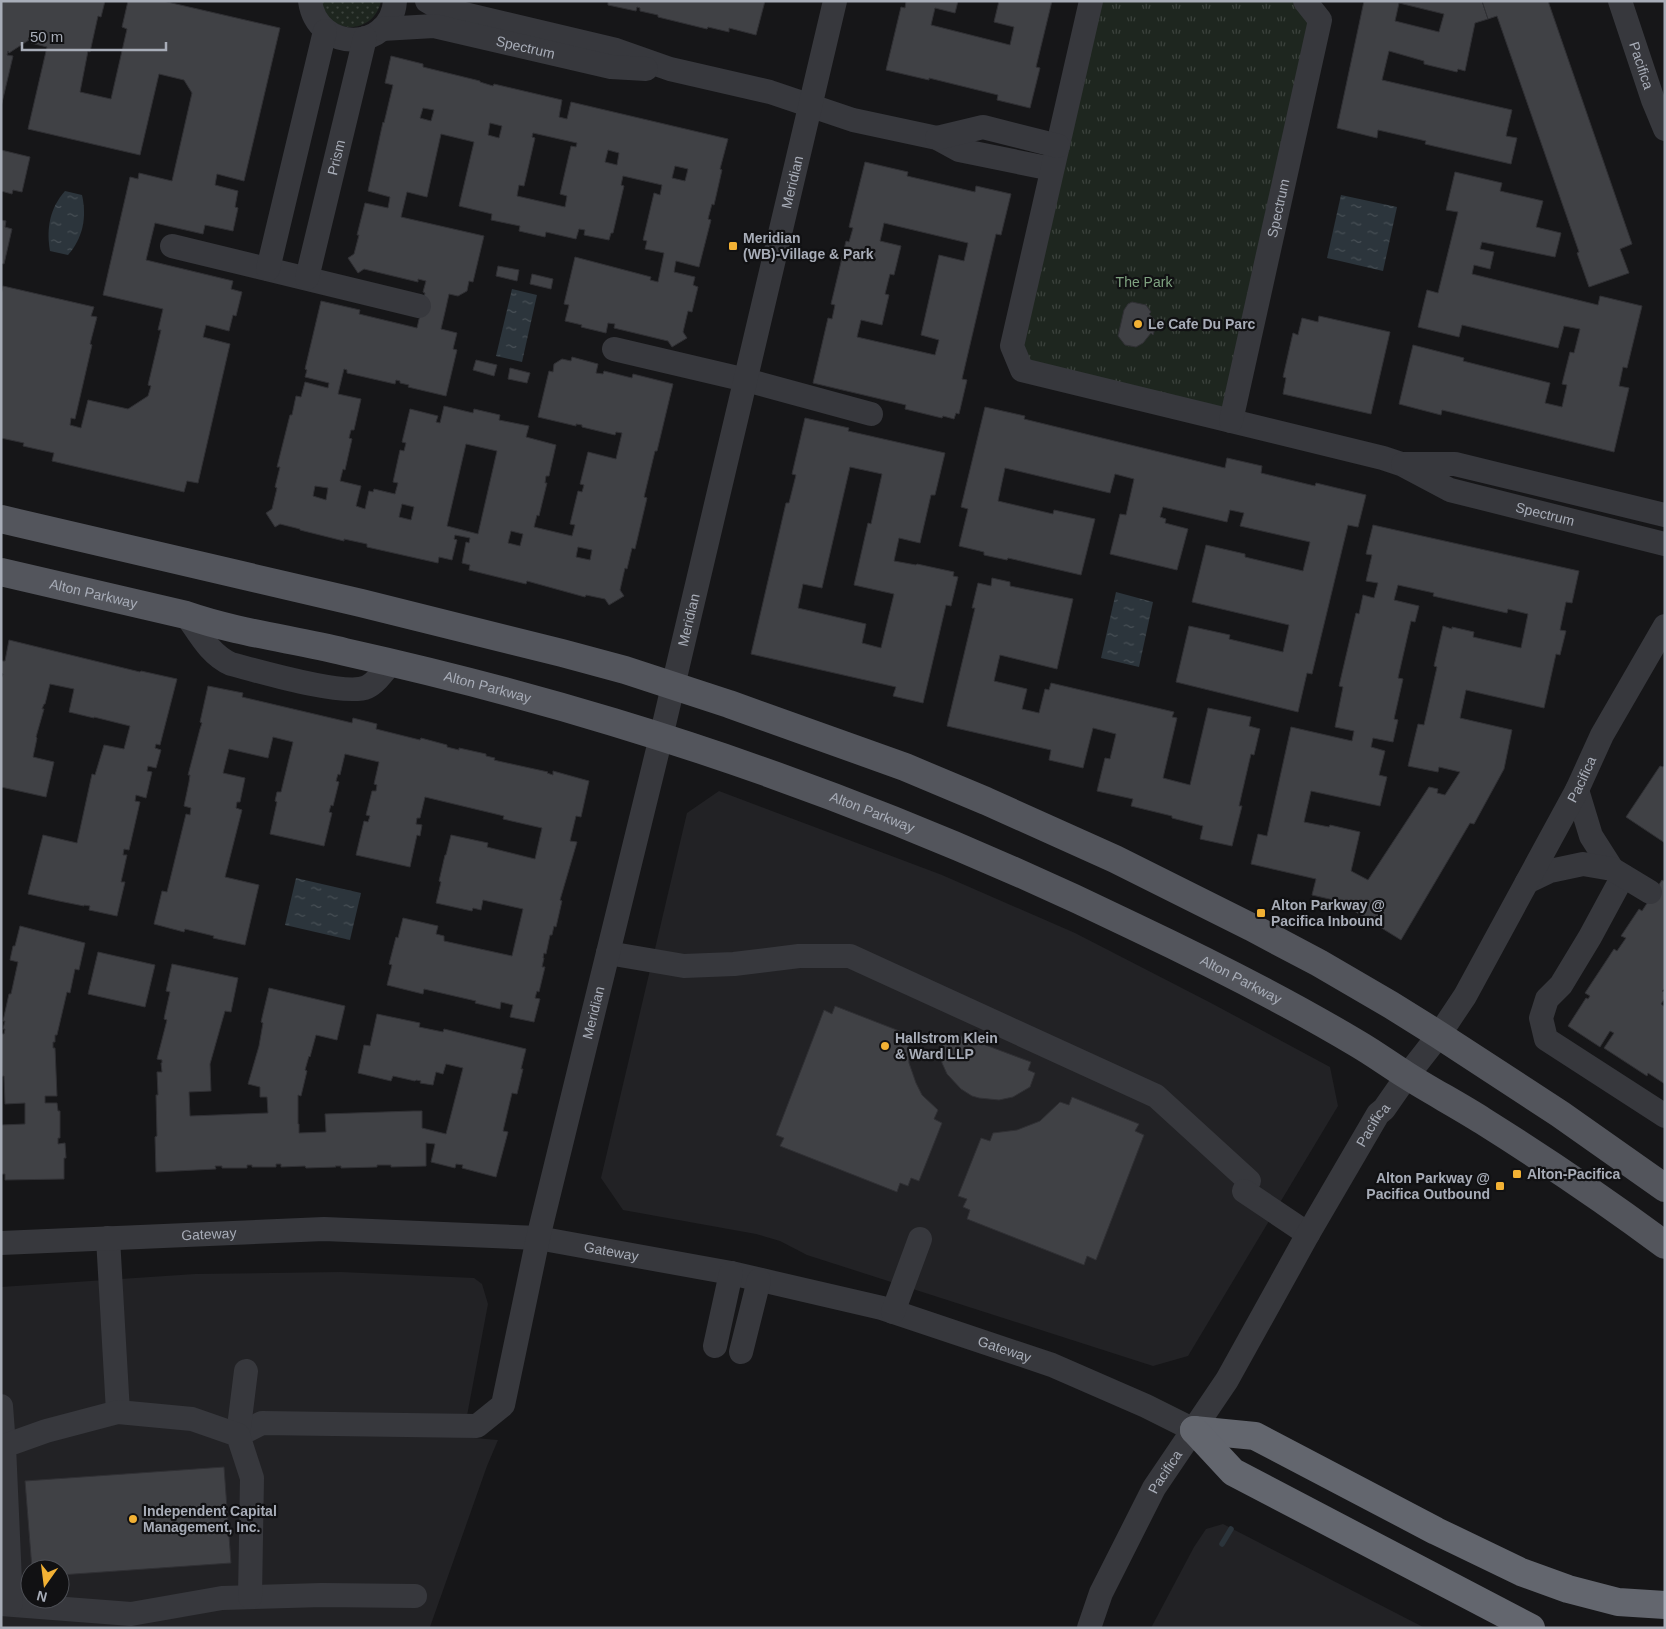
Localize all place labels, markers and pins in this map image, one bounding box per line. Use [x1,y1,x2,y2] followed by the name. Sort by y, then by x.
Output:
[743,230,874,262] place label: Meridian (WB)-Village & Park
[727,240,739,252] marker: Meridian (WB)-Village & Park
[1148,316,1256,332] place label: Le Cafe Du Parc
[1132,318,1144,330] marker: Le Cafe Du Parc
[1271,897,1385,929] place label: Alton Parkway @ Pacifica Inbound
[1255,907,1267,919] marker: Alton Parkway @ Pacifica Inbound
[895,1030,998,1062] place label: Hallstrom Klein & Ward LLP
[879,1040,891,1052] marker: Hallstrom Klein & Ward LLP
[1527,1166,1621,1182] place label: Alton-Pacifica
[1511,1168,1523,1180] marker: Alton-Pacifica
[1366,1170,1490,1202] place label: Alton Parkway @ Pacifica Outbound
[1494,1180,1506,1192] marker: Alton Parkway @ Pacifica Outbound
[143,1503,277,1535] place label: Independent Capital Management, Inc.
[127,1513,139,1525] marker: Independent Capital Management, Inc.

